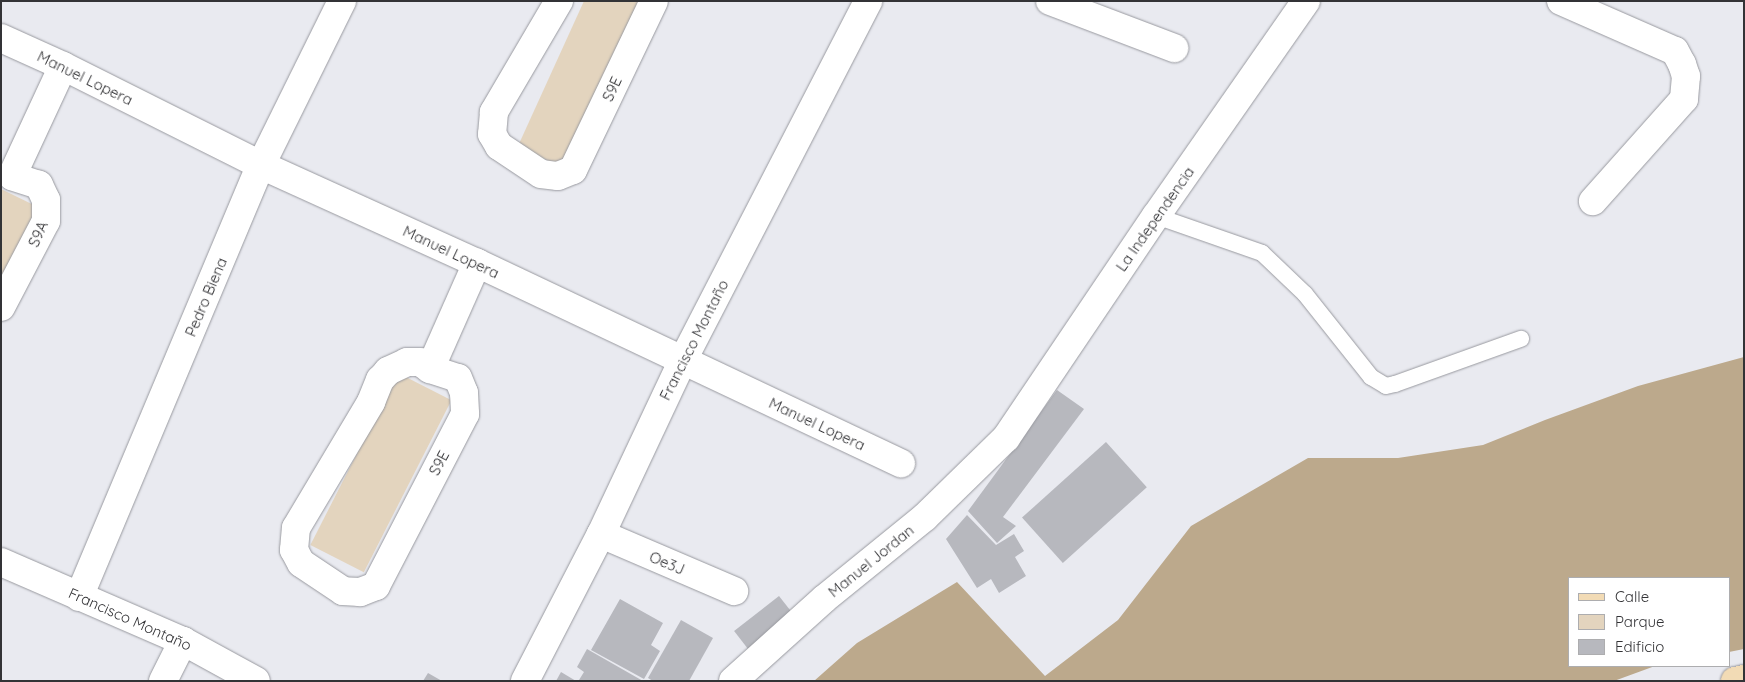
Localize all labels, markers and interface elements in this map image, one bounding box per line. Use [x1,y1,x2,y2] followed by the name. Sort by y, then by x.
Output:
[34,47,136,109] street label: Manuel Lopera
[598,74,626,104] street label: S9E
[1112,163,1198,275] street label: La Independencia
[24,218,52,250] street label: S9A
[400,222,502,282] street label: Manuel Lopera
[181,255,231,339] street label: Pedro Biena
[656,277,732,403] street label: Francisco Montaño
[766,394,868,454] street label: Manuel Lopera
[425,448,453,478] street label: S9E
[825,521,917,601] street label: Manuel Jordan
[647,548,687,578] street label: Oe3J
[1568,577,1730,667] legend
[66,584,194,654] street label: Francisco Montaño
[1615,587,1649,606] text: Calle
[1615,612,1665,631] text: Parque
[1615,637,1664,656] text: Edificio

